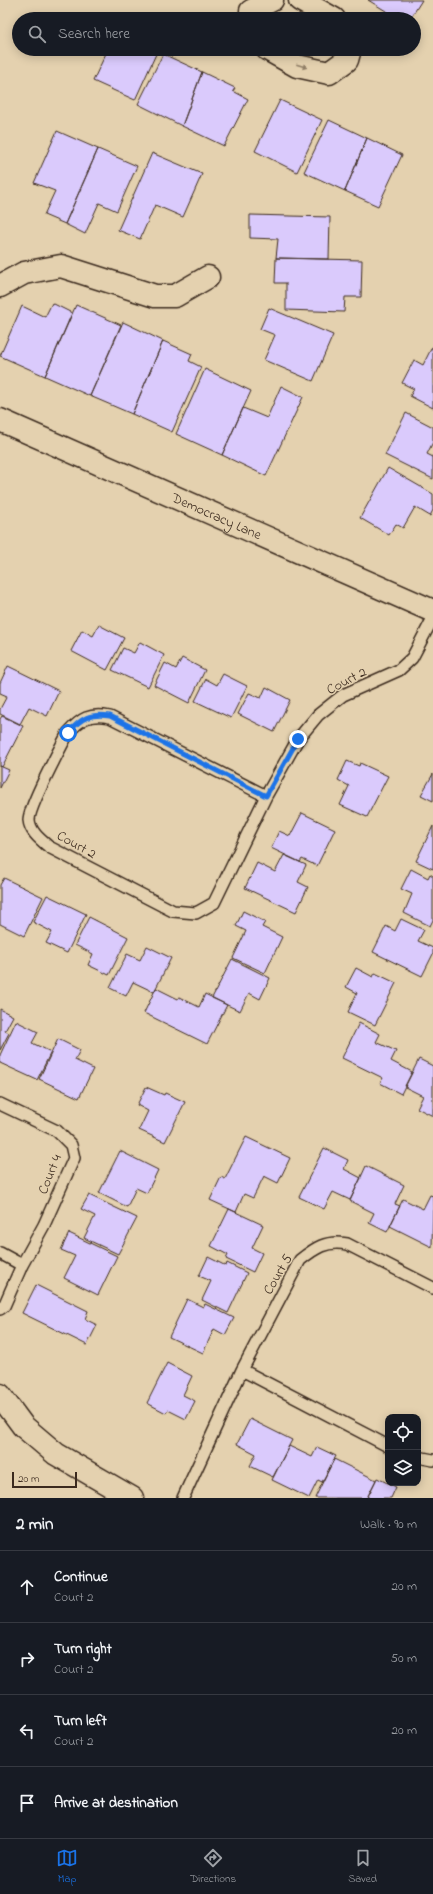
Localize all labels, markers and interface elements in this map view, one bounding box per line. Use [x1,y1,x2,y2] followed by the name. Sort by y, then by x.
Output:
[12,12,421,56] search box
[26,23,48,45] icon: search
[58,23,130,45] text: Search here
[296,64,308,70] one-way arrow
[167,488,265,546] street label: Democracy Lane
[323,662,370,701] street label: Court 2
[59,724,77,742] route start
[289,730,307,748] route end
[53,826,100,865] street label: Court 2
[33,1151,68,1198] street label: Court 4
[258,1251,298,1299] street label: Court 5
[385,1414,421,1486] map controls
[385,1414,421,1450] button: locate
[385,1450,421,1486] button: layers
[12,1470,77,1489] scale bar
[18,1471,40,1487] text: 20 m
[16,1512,53,1537] text: 2 min
[360,1515,417,1534] text: Walk · 90 m
[54,1566,108,1588] text: Continue
[16,1576,38,1598] icon: ahead
[392,1577,417,1596] text: 20 m
[54,1588,93,1607] text: Court 2
[54,1638,112,1660] text: Turn right
[16,1648,38,1670] icon: right
[391,1649,417,1668] text: 50 m
[54,1660,93,1679] text: Court 2
[54,1710,107,1732] text: Turn left
[16,1720,38,1742] icon: left
[392,1721,417,1740] text: 20 m
[54,1732,93,1751] text: Court 2
[16,1792,38,1814] icon: arrive
[54,1792,178,1814] text: Arrive at destination
[56,1847,78,1887] tab: Map
[190,1847,236,1887] tab: Directions
[348,1847,377,1887] tab: Saved

